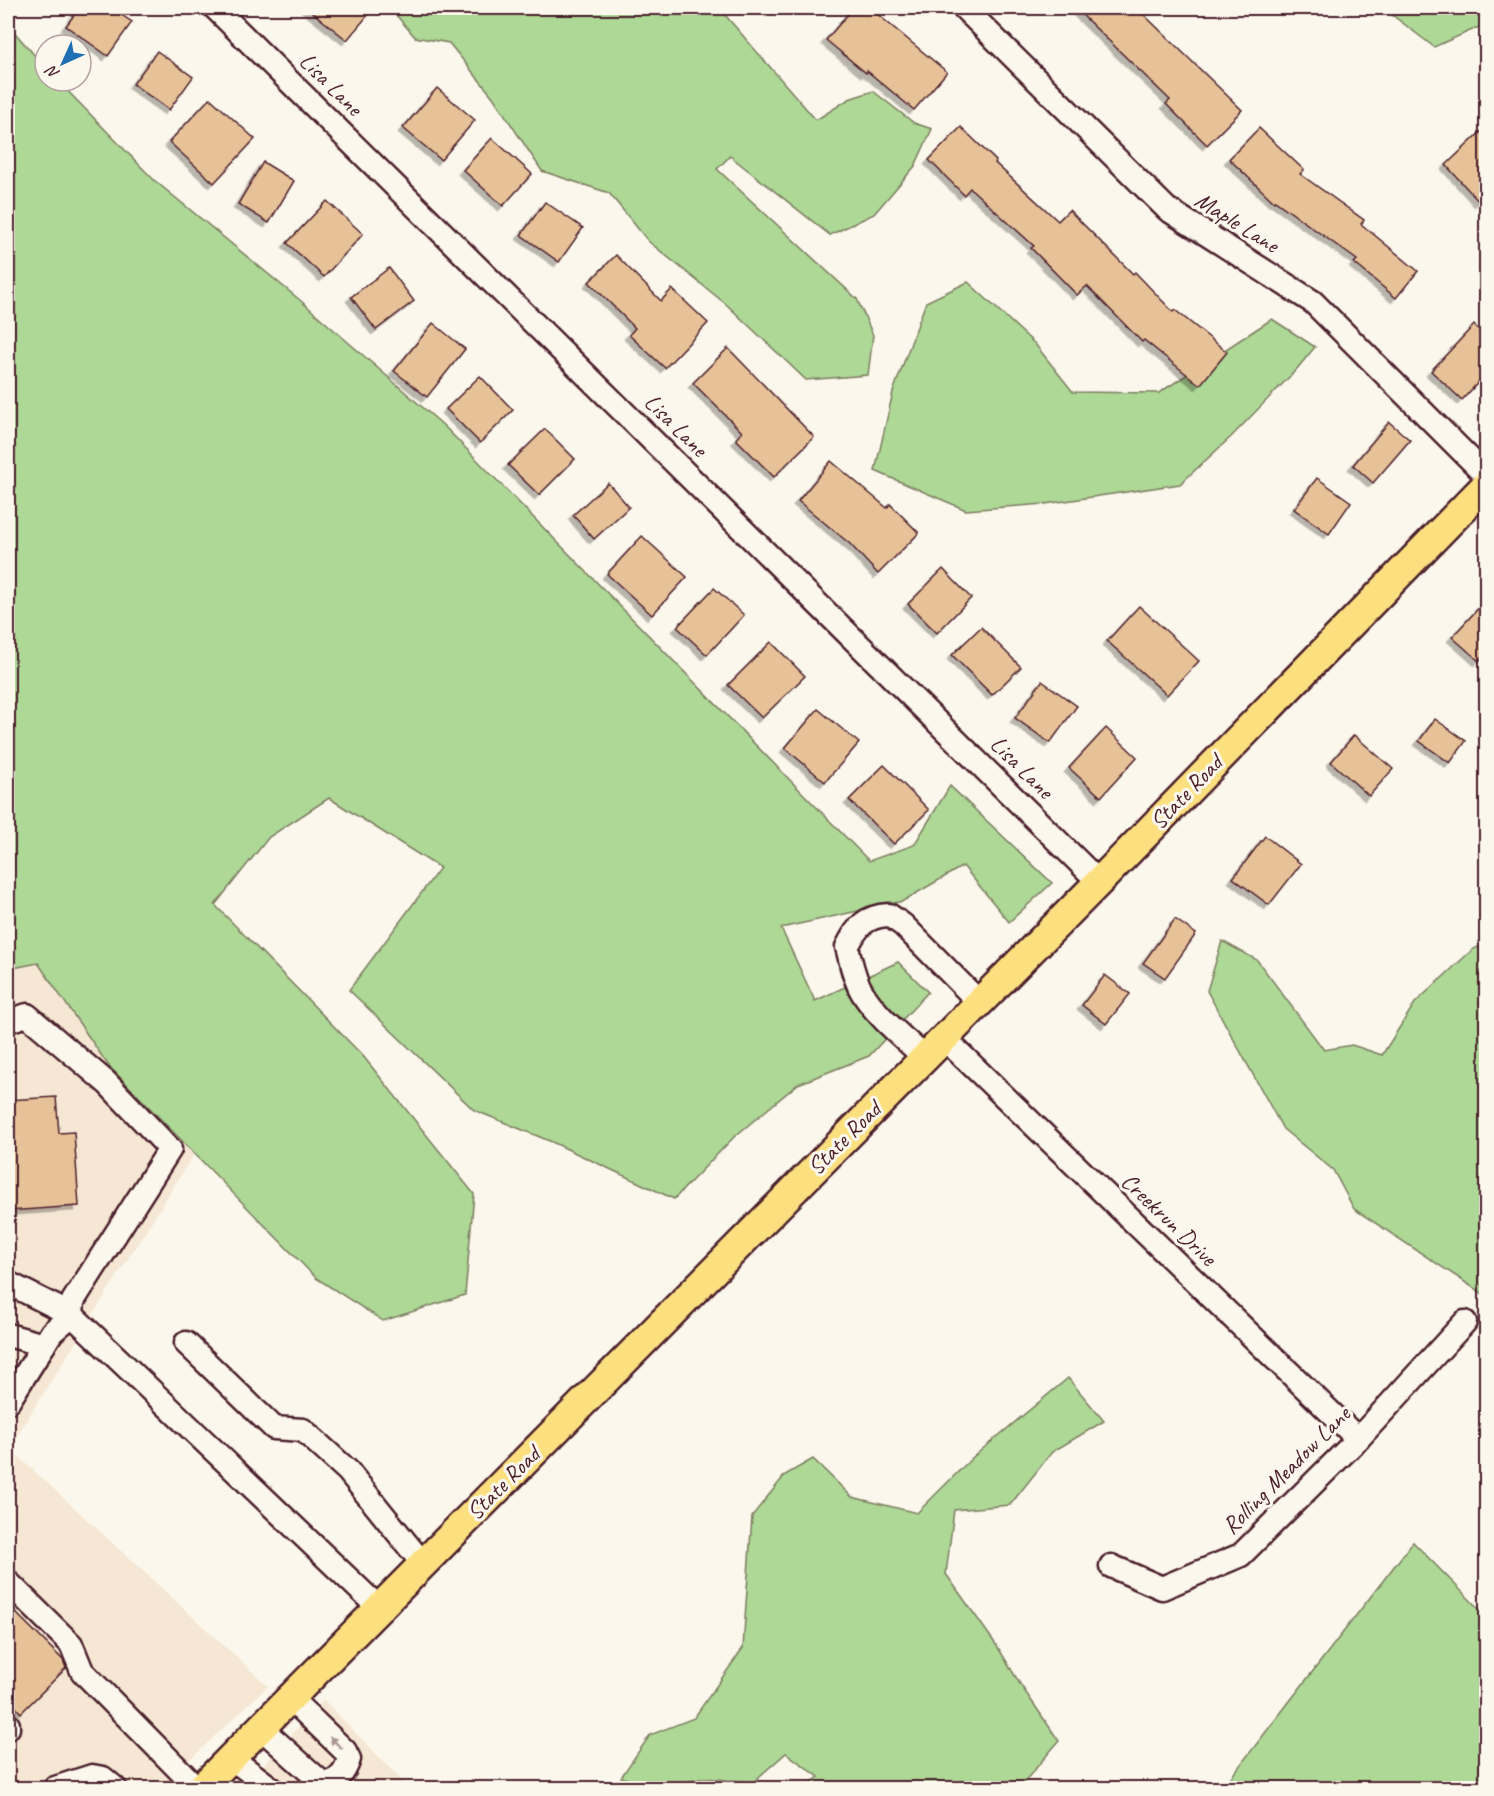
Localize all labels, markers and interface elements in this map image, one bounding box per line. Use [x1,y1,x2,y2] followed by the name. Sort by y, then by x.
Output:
[33,33,93,93] north arrow
[293,46,370,123] street label: Lisa Lane
[40,60,64,83] text: N
[1190,185,1286,261] street label: Maple Lane
[638,387,715,464] street label: Lisa Lane
[984,729,1061,806] street label: Lisa Lane
[1143,746,1231,836] street label: State Road
[801,1092,890,1181] street label: State Road
[1115,1166,1225,1273] street label: Creekrun Drive
[1216,1398,1358,1540] street label: Rolling Meadow Lane
[460,1437,549,1526] street label: State Road
[329,1736,344,1750] one-way arrow

